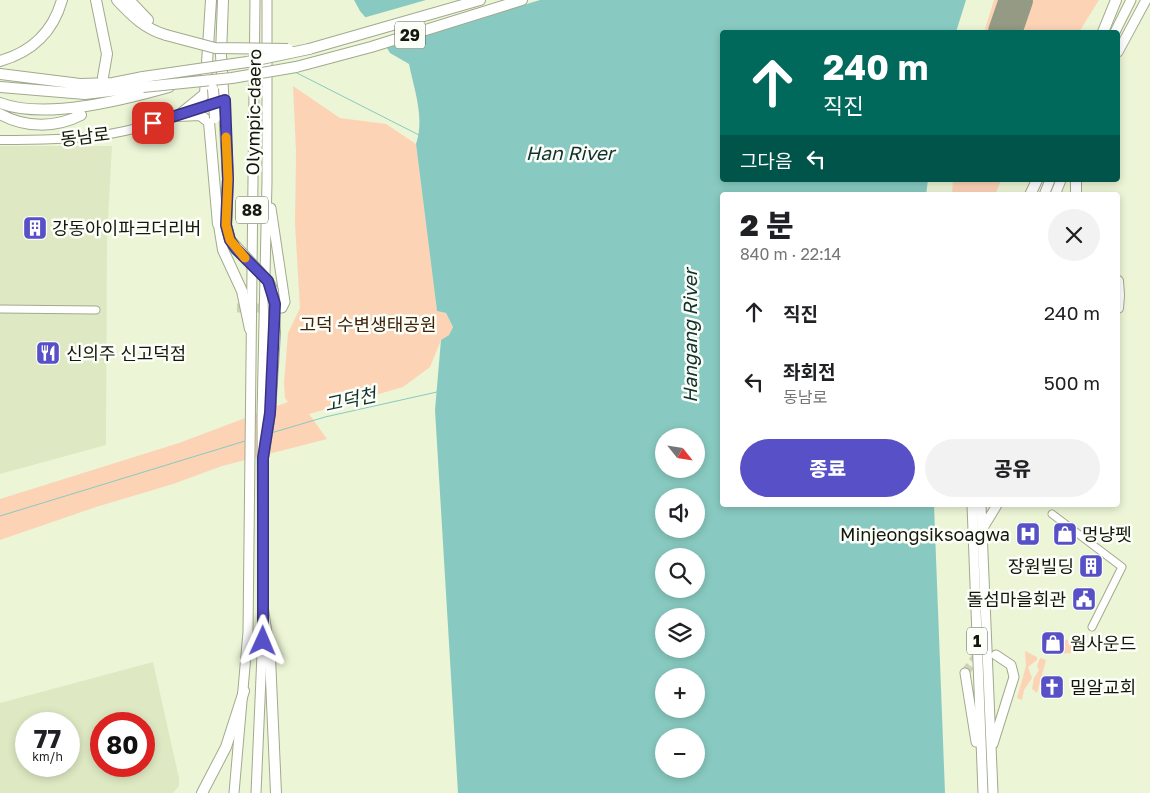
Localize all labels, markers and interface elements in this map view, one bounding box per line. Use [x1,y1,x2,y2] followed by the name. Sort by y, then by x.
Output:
[395,22,425,48] road number: 29
[823,46,928,88] text: 240 m
[241,49,265,175] street label: Olympic-daero
[740,50,805,115] icon: ahead
[823,92,863,119] text: 직진
[132,102,174,144] pin
[139,109,167,137] icon: arrive
[59,122,111,150] street label: 동남로
[526,141,617,164] water label: Han River
[802,145,830,173] icon: left
[740,149,792,172] text: 그다음
[236,196,268,224] road number: 88
[740,207,794,243] text: 2 분
[1048,209,1100,261] button: close
[22,215,48,241] building icon: 강동아이파크더리버
[52,217,201,239] place label: 강동아이파크더리버
[740,244,841,264] text: 840 m · 22:14
[678,266,701,403] water label: Hangang River
[740,298,768,326] icon: ahead
[1044,301,1100,324] text: 240 m
[783,302,818,325] text: 직진
[300,313,436,335] park label: 고덕 수변생태공원
[35,340,61,366] restaurant icon: 신의주 신고덕점
[66,342,186,364] place label: 신의주 신고덕점
[783,360,835,383] text: 좌회전
[740,368,768,396] icon: left
[1044,371,1100,394] text: 500 m
[322,382,380,416] water label: 고덕천
[783,387,827,407] text: 동남로
[655,428,705,478] north arrow
[655,428,705,778] map controls
[740,439,915,497] button: 종료
[925,439,1100,497] button: 공유
[655,488,705,538] button: sound
[1015,521,1041,547] hospital icon: Minjeongsiksoagwa
[1052,521,1078,547] shop icon: 멍냥펫
[840,523,1010,545] place label: Minjeongsiksoagwa
[1082,523,1132,545] place label: 멍냥펫
[655,548,705,598] button: search
[1078,553,1104,579] building icon: 장원빌딩
[1008,555,1074,577] place label: 장원빌딩
[1071,586,1097,612] public building icon: 돌섬마을회관
[967,588,1066,610] place label: 돌섬마을회관
[655,608,705,658] button: layers
[236,614,288,666] position arrow
[967,627,987,654] road number: 1
[1040,630,1066,656] shop icon: 웜사운드
[1070,632,1136,654] place label: 웜사운드
[655,668,705,718] button: +
[1039,674,1065,700] church icon: 밀알교회
[1070,676,1136,698] place label: 밀알교회
[90,712,155,777] speed limit sign: 80
[34,723,61,754] text: 77
[655,728,705,778] button: −
[32,749,63,764] text: km/h

